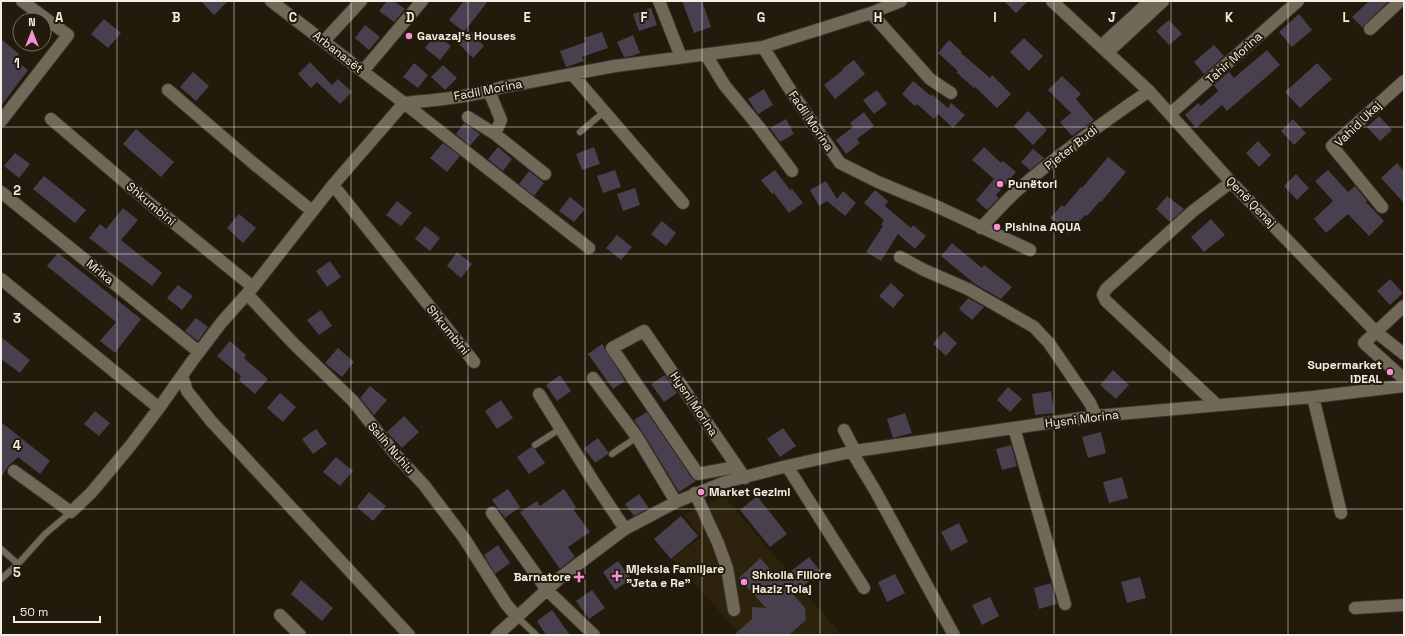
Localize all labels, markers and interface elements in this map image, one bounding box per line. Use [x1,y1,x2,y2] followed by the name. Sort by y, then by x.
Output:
[55,9,64,26] text: A
[172,9,181,26] text: B
[289,9,297,26] text: C
[406,9,415,26] text: D
[523,9,531,26] text: E
[641,9,648,26] text: F
[757,9,765,26] text: G
[874,9,882,26] text: H
[993,9,997,26] text: I
[1108,9,1116,26] text: J
[1225,9,1234,26] text: K
[1342,9,1350,26] text: L
[12,12,52,52] north arrow
[28,15,36,29] text: N
[310,27,366,77] street label: Arbanasët
[417,28,516,44] place label: Gavazaj's Houses
[1203,28,1266,87] street label: Tahir Morina
[404,31,414,41] marker: Gavazaj's Houses
[14,55,20,72] text: 1
[452,76,524,104] street label: Fadil Morina
[785,88,837,154] street label: Fadil Morina
[1331,98,1385,150] street label: Vahid Ukaj
[1041,122,1101,174] street label: Pjeter Budi
[1223,173,1279,231] street label: Qenë Qenaj
[1008,176,1057,192] place label: Punëtori
[123,179,179,229] street label: Shkumbini
[995,179,1005,189] marker: Punëtori
[13,182,21,199] text: 2
[1005,219,1081,235] place label: Pishina AQUA
[992,222,1002,232] marker: Pishina AQUA
[83,256,117,288] street label: Mrika
[423,302,473,358] street label: Shkumbini
[13,310,21,327] text: 3
[1307,357,1382,387] place label: Supermarket IDEAL
[1385,367,1395,377] marker: Supermarket IDEAL
[667,369,722,439] street label: Hysni Morina
[1044,407,1120,431] street label: Hysni Morina
[364,419,418,477] street label: Salih Nuhiu
[13,437,21,454] text: 4
[709,484,791,500] place label: Market Gezimi
[696,487,706,497] marker: Market Gezimi
[626,561,724,591] place label: Mjeksia Familjare "Jeta e Re"
[13,564,21,581] text: 5
[752,567,832,597] place label: Shkolla Fillore Haziz Tolaj
[513,569,571,585] place label: Barnatore
[611,570,623,582] marker: Mjeksia Familjare "Jeta e Re"
[574,572,584,582] marker: Barnatore
[739,577,749,587] marker: Shkolla Fillore Haziz Tolaj
[14,598,100,624] scale bar
[20,604,48,620] text: 50 m

